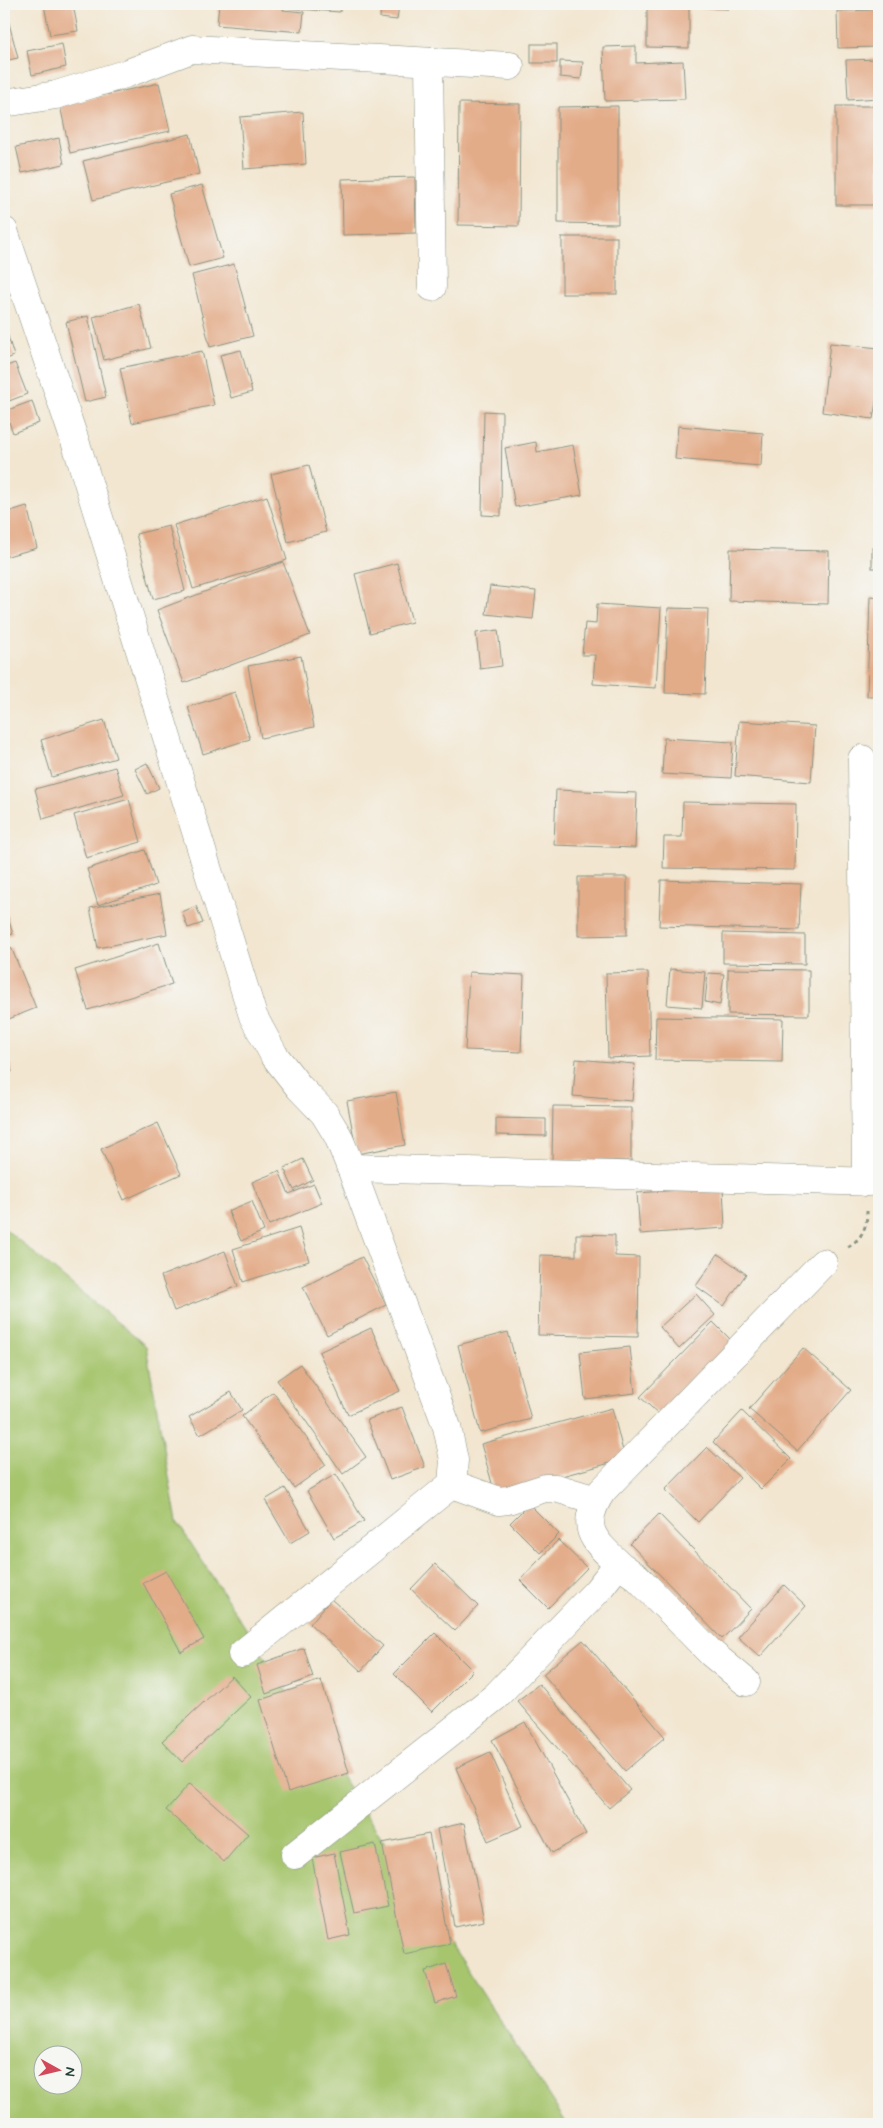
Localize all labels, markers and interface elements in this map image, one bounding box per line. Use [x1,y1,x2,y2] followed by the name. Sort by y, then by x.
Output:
[32,2046,82,2096] north arrow
[60,2066,79,2078] text: N

